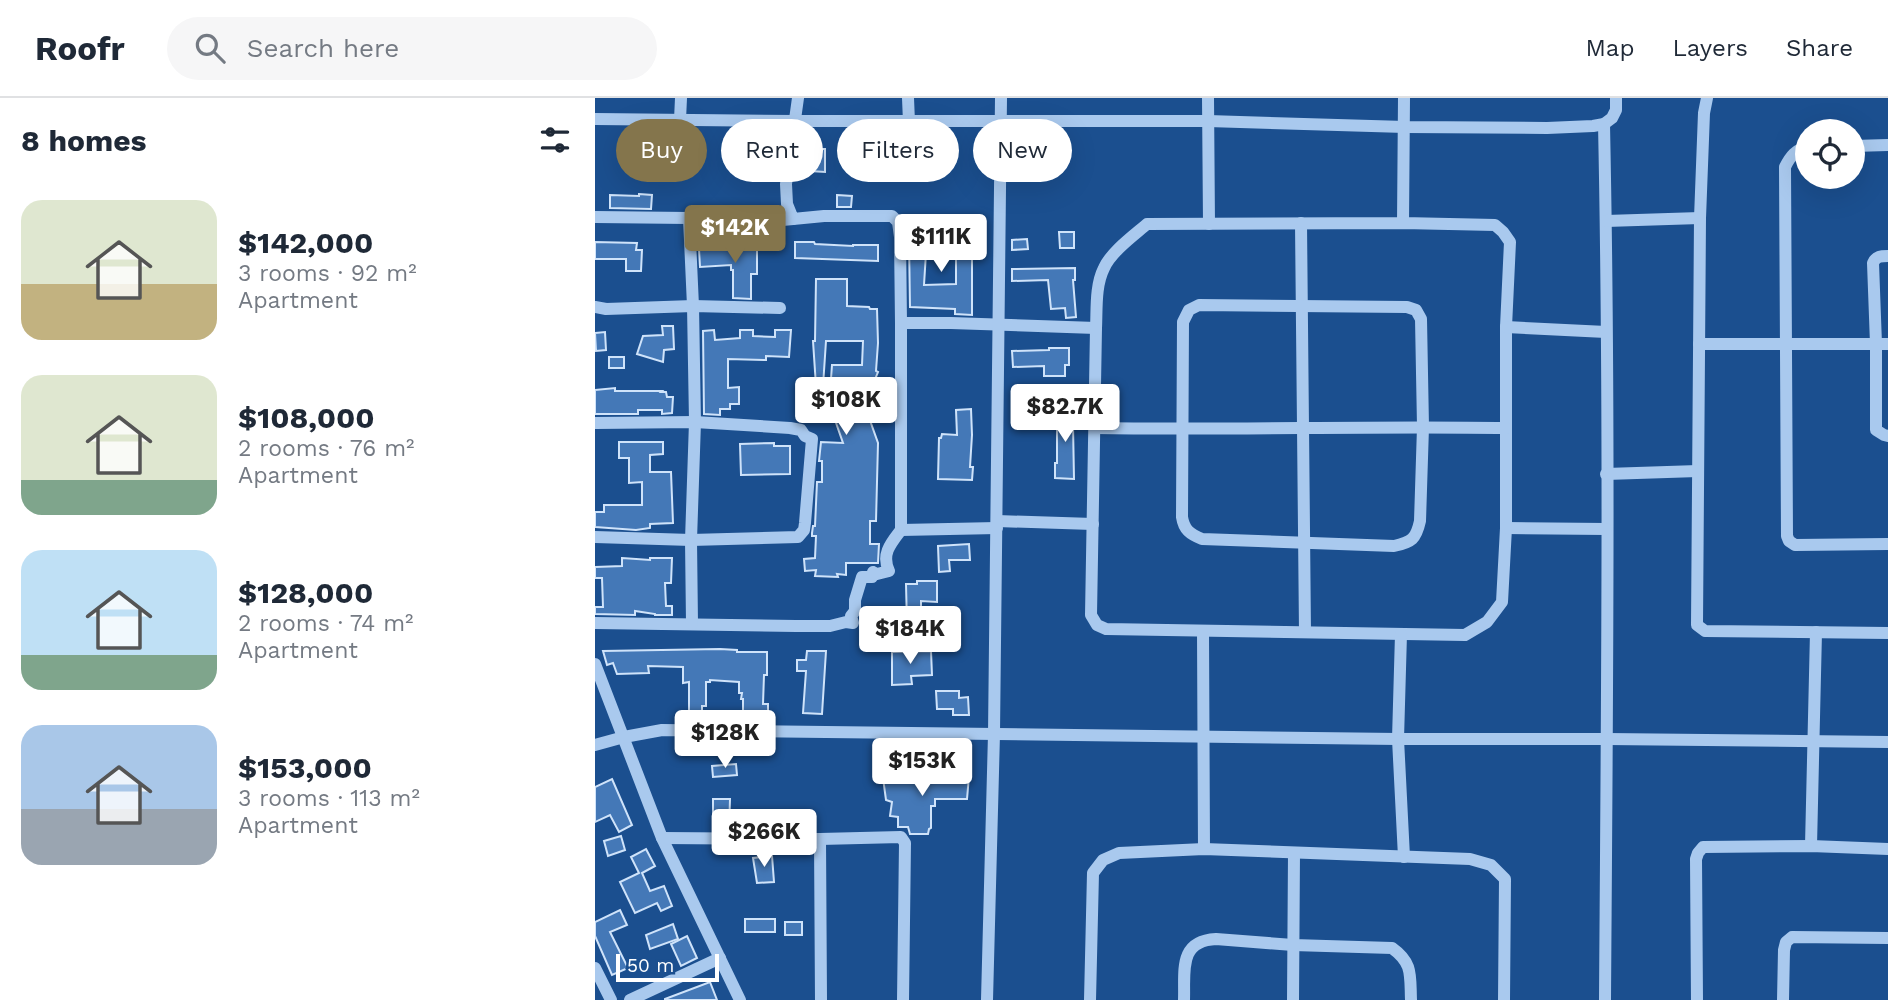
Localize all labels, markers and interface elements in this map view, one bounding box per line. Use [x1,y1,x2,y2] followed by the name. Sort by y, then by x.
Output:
[167,17,657,80] search box
[35,29,125,68] text: Roofr
[191,29,229,67] icon: search
[247,33,399,63] text: Search here
[1586,34,1634,62] text: Map
[1672,34,1748,62] text: Layers
[1786,34,1853,62] text: Share
[616,119,707,182] chip: Buy
[721,119,823,182] chip: Rent
[837,119,959,182] chip: Filters
[973,119,1072,182] chip: New
[1795,119,1865,189] map controls
[1795,119,1865,189] button: locate
[536,121,574,159] icon: filters
[21,123,147,158] text: 8 homes
[686,206,784,265] pin: $142K
[701,214,769,241] text: $142K
[892,214,990,274] pin: $111K
[911,223,971,250] text: $111K
[238,225,373,260] text: $142,000
[77,228,161,312] icon: home
[238,260,417,287] text: 3 rooms · 92 m²
[238,287,358,314] text: Apartment
[797,378,895,437] pin: $108K
[1008,384,1122,444] pin: $82.7K
[811,386,881,413] text: $108K
[1027,393,1103,420] text: $82.7K
[238,400,375,435] text: $108,000
[77,403,161,487] icon: home
[238,435,414,462] text: 2 rooms · 76 m²
[238,462,358,489] text: Apartment
[238,575,373,610] text: $128,000
[77,578,161,662] icon: home
[861,606,959,666] pin: $184K
[238,610,413,637] text: 2 rooms · 74 m²
[875,615,945,642] text: $184K
[238,637,358,664] text: Apartment
[676,710,774,770] pin: $128K
[691,719,759,746] text: $128K
[873,738,971,798] pin: $153K
[888,747,956,774] text: $153K
[238,750,372,785] text: $153,000
[77,753,161,837] icon: home
[238,785,420,812] text: 3 rooms · 113 m²
[715,810,813,869] pin: $266K
[238,812,358,839] text: Apartment
[728,818,800,845] text: $266K
[616,951,719,983] scale bar
[627,954,674,977] text: 50 m

